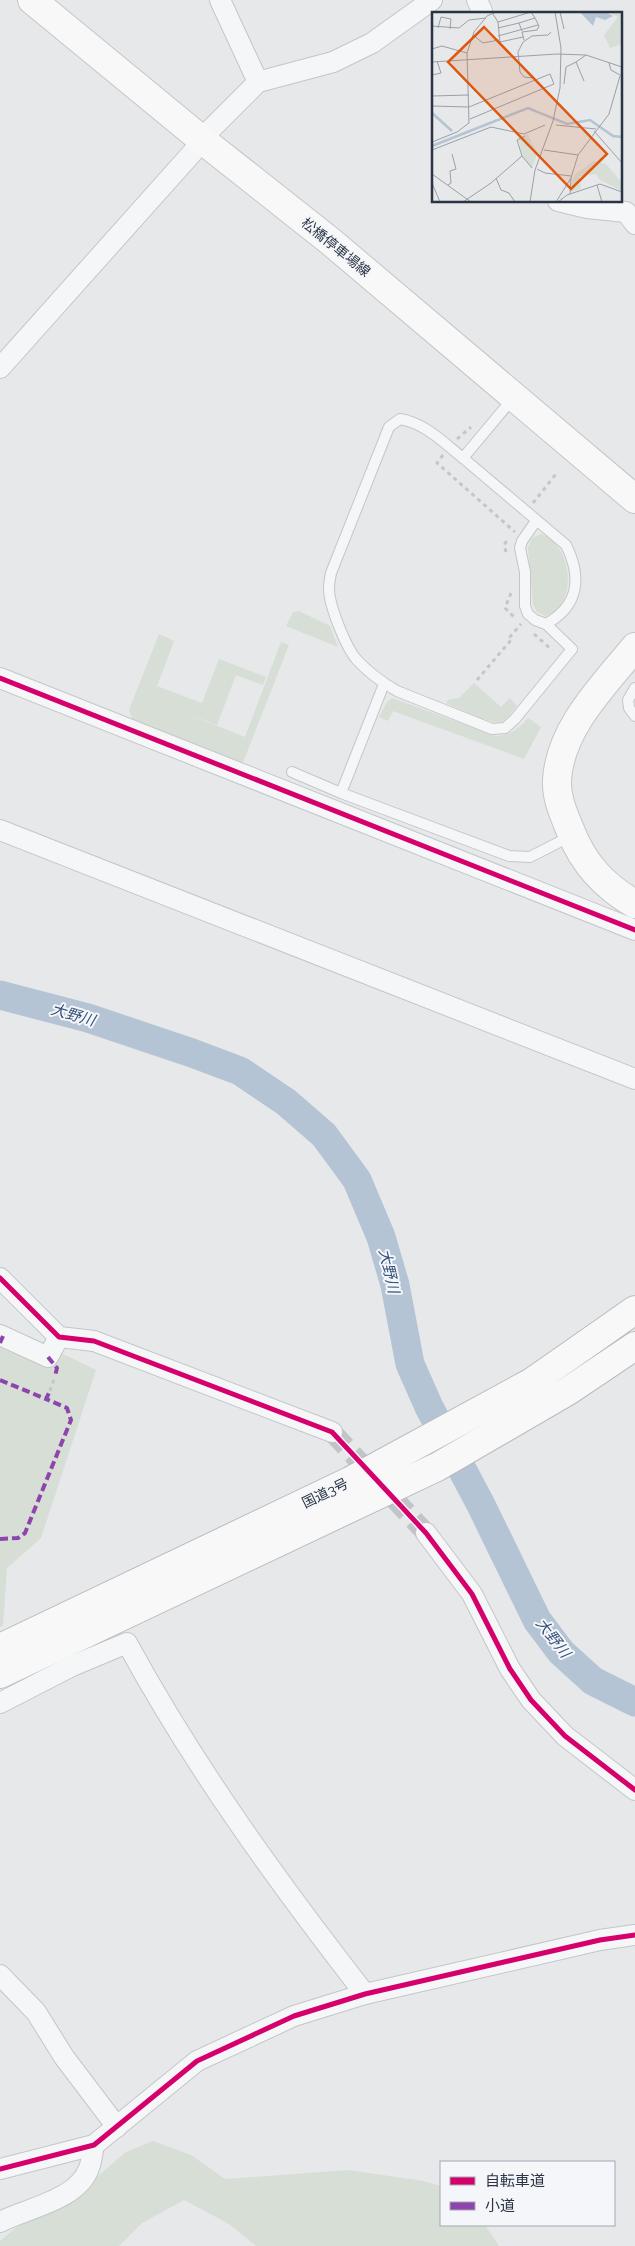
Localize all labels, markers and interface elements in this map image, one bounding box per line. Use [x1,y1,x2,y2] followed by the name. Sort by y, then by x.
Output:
[432,12,622,202] inset map
[298,214,374,280] street label: 松橋停車場線
[49,1000,99,1030] water label: 大野川
[375,1247,403,1297] water label: 大野川
[299,1475,351,1511] street label: 国道3号
[532,1615,575,1663] water label: 大野川
[440,2161,615,2226] legend
[485,2172,545,2190] text: 自転車道
[485,2197,515,2215] text: 小道

